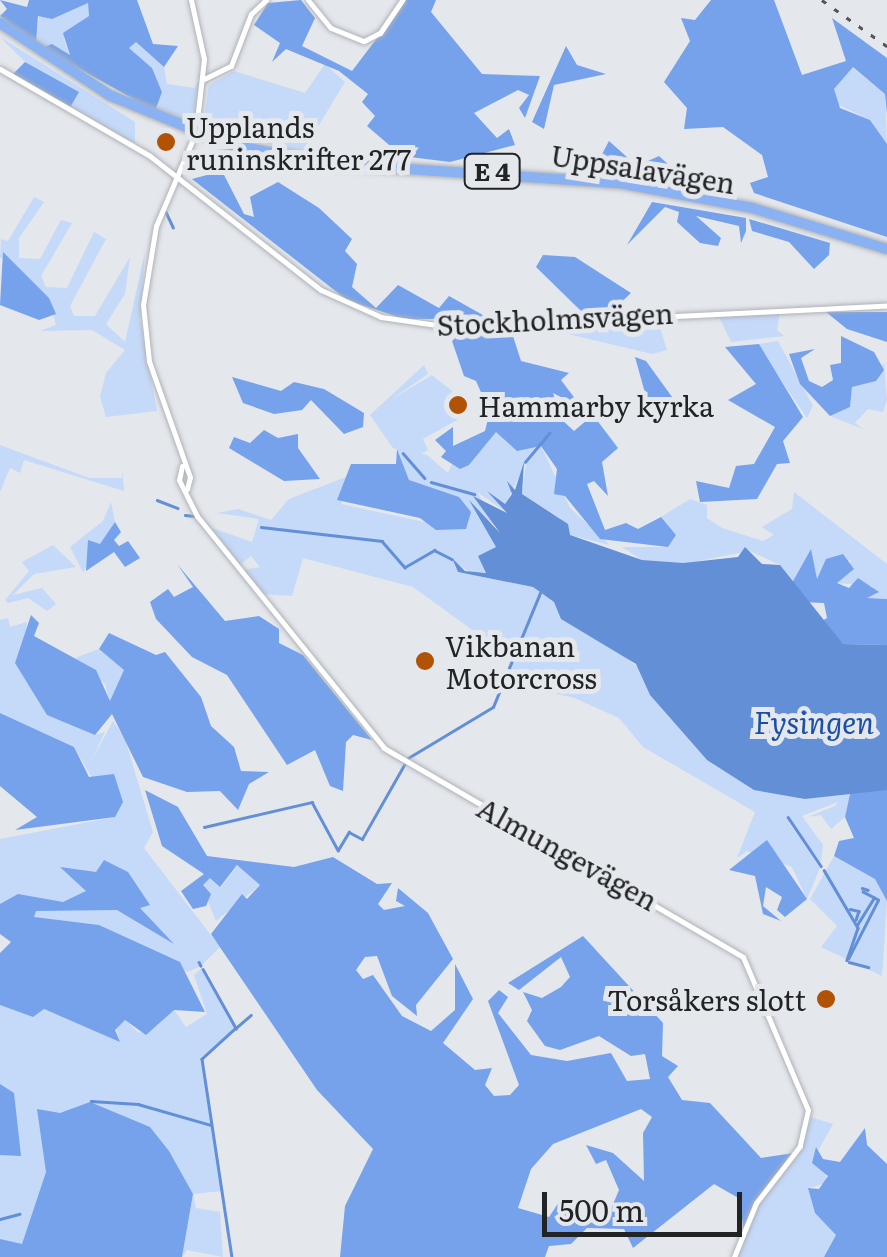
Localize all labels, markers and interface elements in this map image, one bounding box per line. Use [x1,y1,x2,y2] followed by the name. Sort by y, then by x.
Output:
[186,109,411,175] place label: Upplands runinskrifter 277
[155,131,177,153] marker: Upplands runinskrifter 277
[548,137,738,199] street label: Uppsalavägen
[462,151,522,191] road number: E 4
[436,295,674,341] street label: Stockholmsvägen
[478,388,714,422] place label: Hammarby kyrka
[447,394,469,416] marker: Hammarby kyrka
[445,628,597,694] place label: Vikbanan Motorcross
[414,650,436,672] marker: Vikbanan Motorcross
[754,703,874,739] water label: Fysingen
[472,790,664,916] street label: Almungevägen
[607,982,806,1016] place label: Torsåkers slott
[815,988,837,1010] marker: Torsåkers slott
[547,1172,747,1234] scale bar
[559,1187,644,1231] text: 500 m

